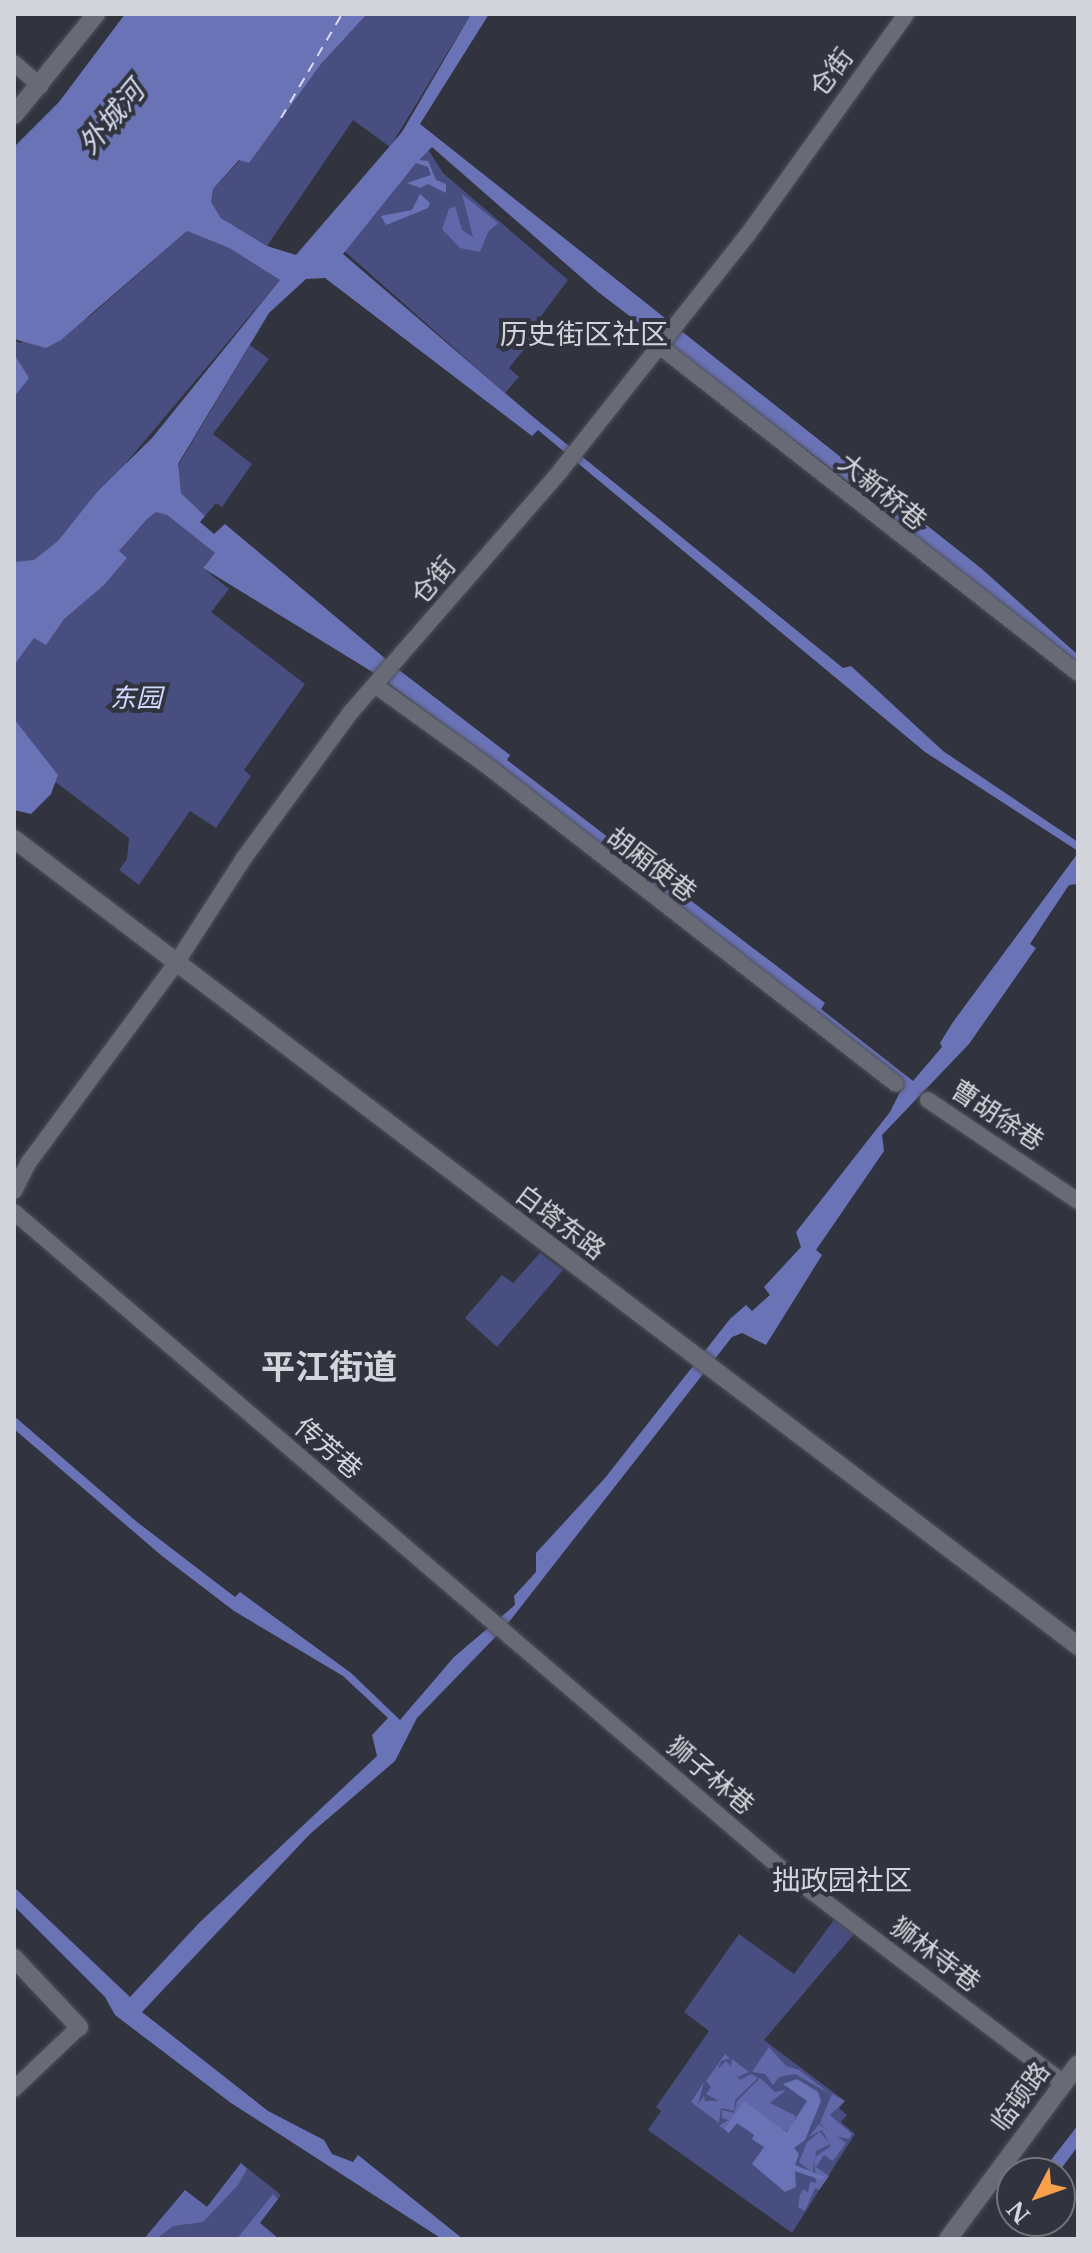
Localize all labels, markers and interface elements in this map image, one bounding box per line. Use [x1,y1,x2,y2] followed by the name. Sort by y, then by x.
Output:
[804,43,860,103] street label: 仓街
[72,75,152,161] water label: 外城河
[500,318,668,352] district label: 历史街区社区
[832,447,932,537] street label: 大新桥巷
[405,551,463,611] street label: 仓街
[110,683,162,715] park label: 东园
[600,821,702,909] street label: 胡厢使巷
[945,1075,1049,1157] street label: 曹胡徐巷
[509,1179,611,1267] street label: 白塔东路
[261,1348,397,1388] district label: 平江街道
[288,1412,368,1486] street label: 传芳巷
[660,1731,760,1821] street label: 狮子林巷
[772,1864,912,1898] district label: 拙政园社区
[884,1911,986,1999] street label: 狮林寺巷
[985,2056,1057,2138] street label: 临顿路
[996,2157,1076,2237] north arrow
[1002,2195,1036,2228] text: N

